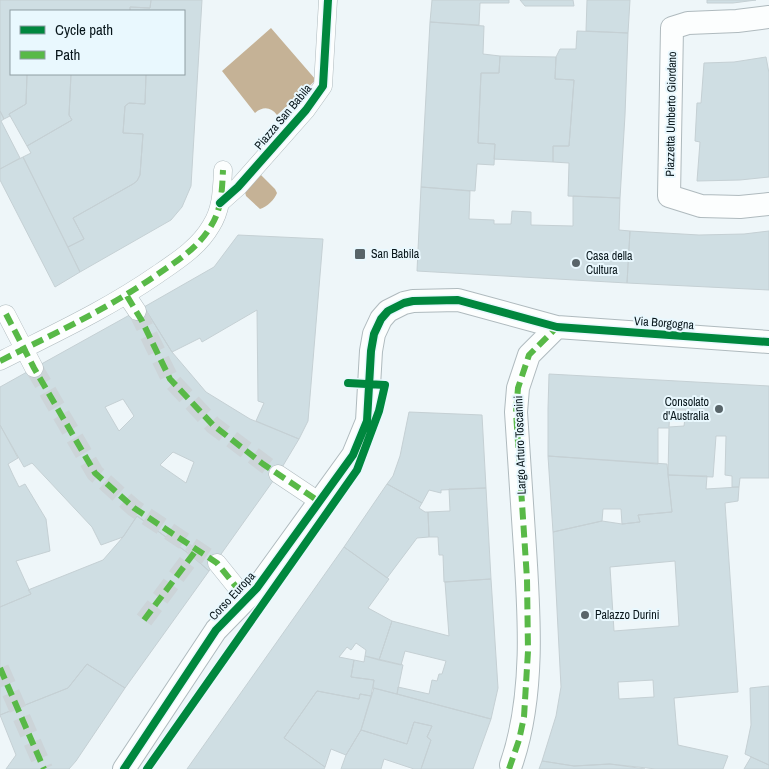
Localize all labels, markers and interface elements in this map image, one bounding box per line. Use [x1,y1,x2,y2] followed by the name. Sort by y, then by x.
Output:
[10,10,185,75] legend
[55,19,113,40] text: Cycle path
[55,44,80,65] text: Path
[662,51,680,177] street label: Piazzetta Umberto Giordano
[251,80,315,153] street label: Piazza San Babila
[371,246,420,262] place label: San Babila
[353,247,367,261] marker: San Babila
[586,248,633,278] place label: Casa della Cultura
[570,257,582,269] marker: Casa della Cultura
[634,313,695,333] street label: Via Borgogna
[663,394,710,424] place label: Consolato d'Australia
[510,395,530,495] street label: Largo Arturo Toscanini
[713,403,725,415] marker: Consolato d'Australia
[205,568,259,624] street label: Corso Europa
[595,607,660,623] place label: Palazzo Durini
[579,609,591,621] marker: Palazzo Durini

